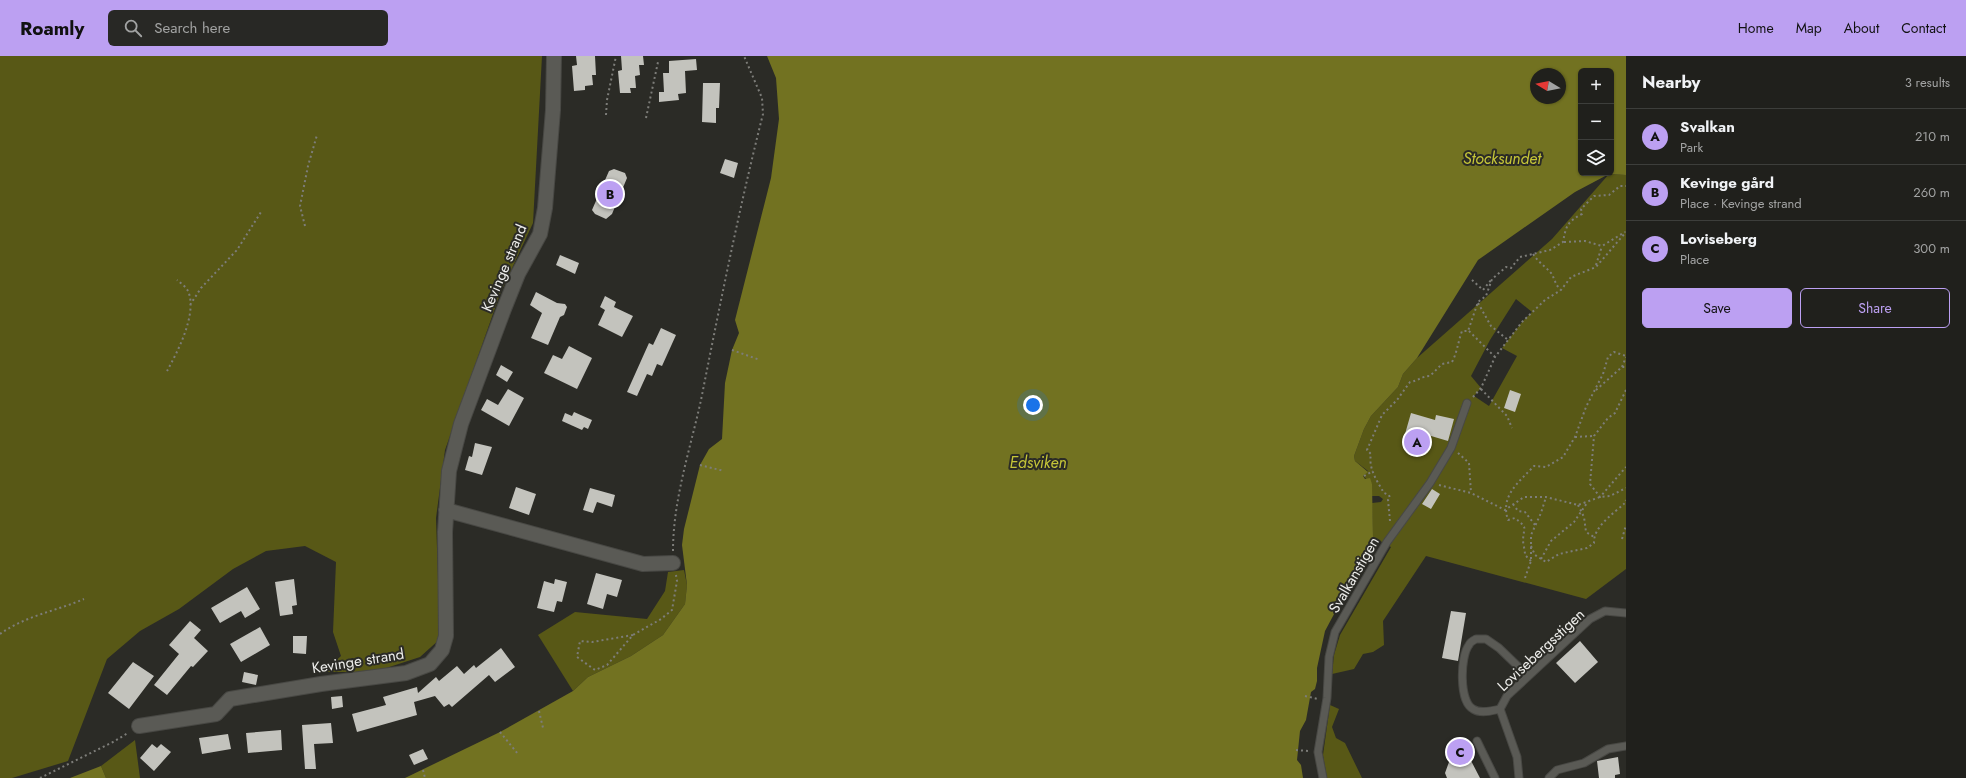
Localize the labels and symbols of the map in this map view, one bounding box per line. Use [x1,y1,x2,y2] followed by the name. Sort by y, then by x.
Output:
[1530,68,1566,104] north arrow
[1463,147,1542,170] water label: Stocksundet
[597,179,623,209] pin: B
[476,221,532,315] street label: Kevinge strand
[1023,395,1043,415] your location
[1404,427,1430,457] pin: A
[1009,451,1067,474] water label: Edsviken
[1323,533,1385,617] street label: Svalkanstigen
[1492,604,1590,696] street label: Lovisebergsstigen
[310,643,406,679] street label: Kevinge strand
[1447,737,1473,767] pin: C

